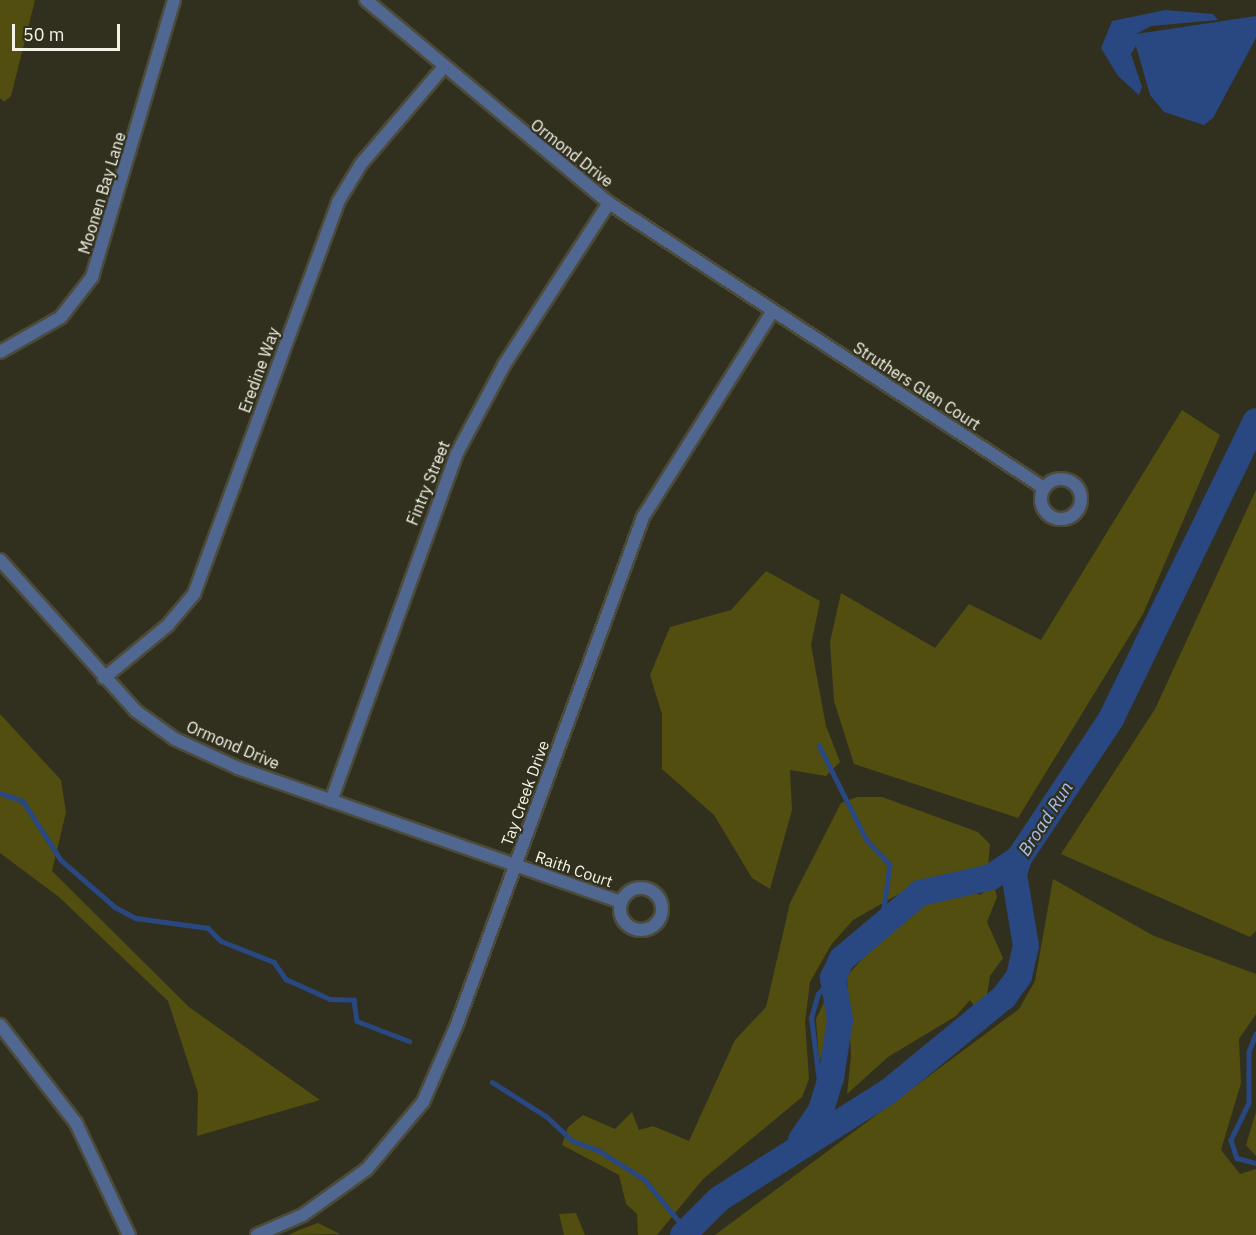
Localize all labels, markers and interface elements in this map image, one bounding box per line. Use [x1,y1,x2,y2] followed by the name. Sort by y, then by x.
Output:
[15,12,123,50] scale bar
[23,23,65,46] text: 50 m
[527,115,617,191] street label: Ormond Drive
[74,130,130,256] street label: Moonen Bay Lane
[235,325,283,415] street label: Eredine Way
[850,338,984,434] street label: Struthers Glen Court
[402,438,454,528] street label: Fintry Street
[183,717,283,773] street label: Ormond Drive
[497,738,553,848] street label: Tay Creek Drive
[1014,778,1078,860] water label: Broad Run
[533,847,615,891] street label: Raith Court

